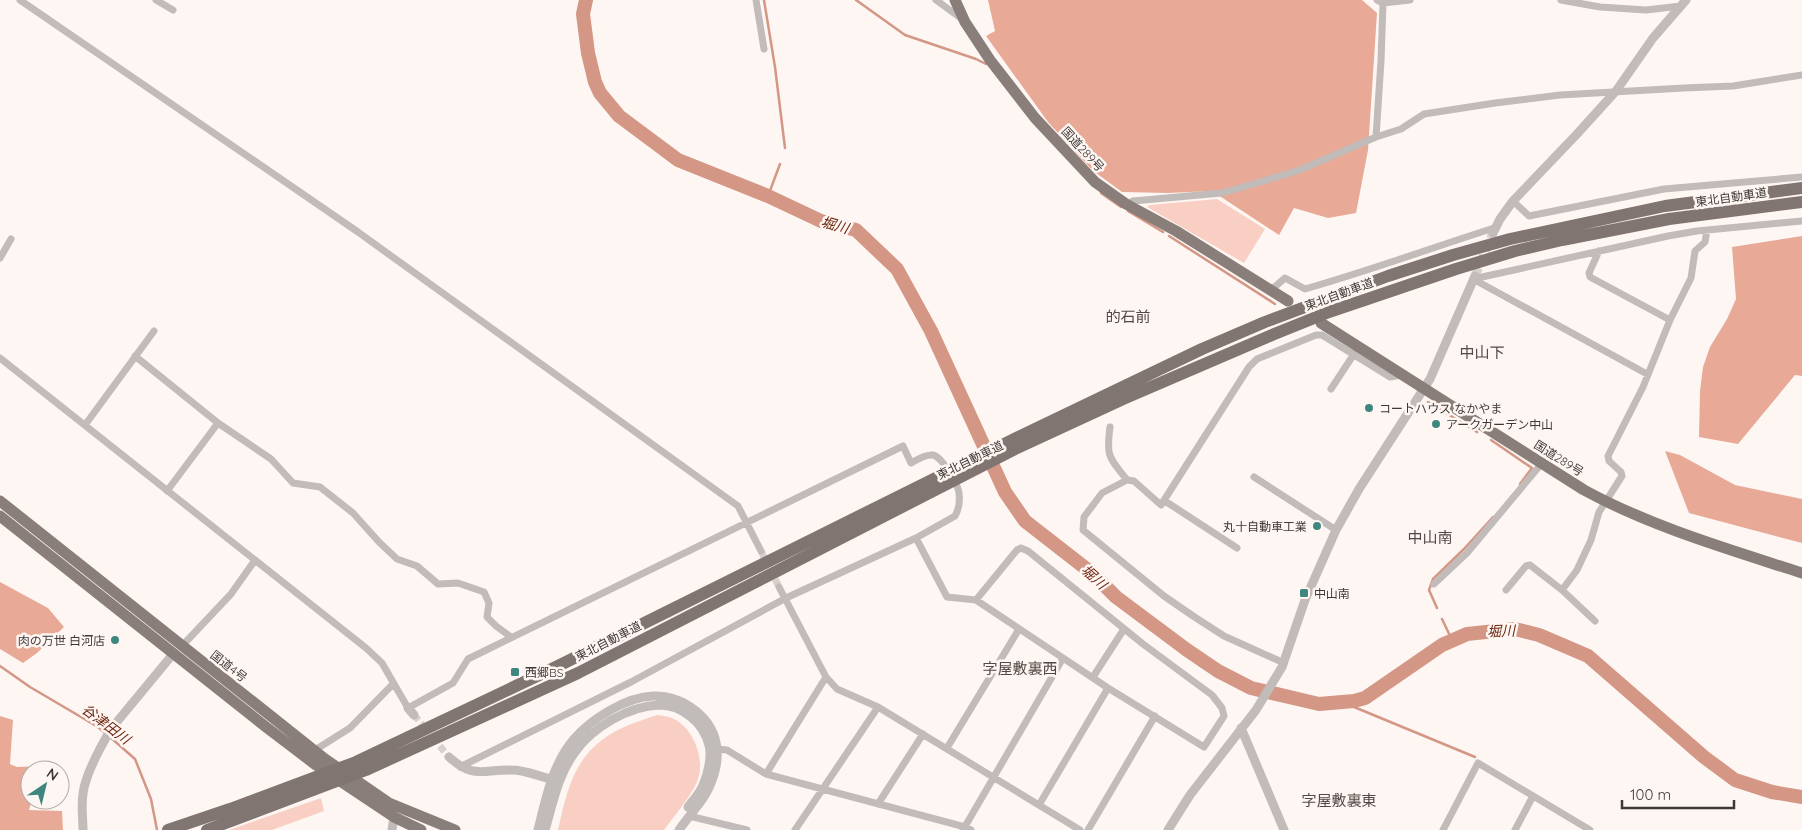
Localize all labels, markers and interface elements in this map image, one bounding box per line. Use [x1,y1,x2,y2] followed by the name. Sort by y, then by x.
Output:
[1058,123,1108,175] street label: 国道289号
[1694,185,1768,209] street label: 東北自動車道
[819,212,853,238] water label: 堀川
[1303,275,1375,313] street label: 東北自動車道
[1105,307,1151,326] district label: 的石前
[1459,343,1505,362] district label: 中山下
[1379,401,1502,416] place label: コートハウス なかやま
[1363,402,1375,414] marker: コートハウス なかやま
[1446,417,1553,432] place label: アークガーデン中山
[1430,418,1442,430] marker: アークガーデン中山
[934,437,1006,483] street label: 東北自動車道
[1531,437,1587,479] street label: 国道289号
[1223,519,1307,534] place label: 丸十自動車工業
[1311,520,1323,532] marker: 丸十自動車工業
[1407,528,1453,547] district label: 中山南
[1078,561,1112,594] water label: 堀川
[1314,586,1350,601] place label: 中山南
[1298,587,1310,599] marker: 中山南
[573,618,643,664] street label: 東北自動車道
[1487,621,1517,640] water label: 堀川
[18,633,105,648] place label: 肉の万世 白河店
[109,634,121,646] marker: 肉の万世 白河店
[208,647,250,685] street label: 国道4号
[982,659,1058,678] district label: 字屋敷裏西
[525,665,564,680] place label: 西郷BS
[509,666,521,678] marker: 西郷BS
[78,700,135,749] water label: 谷津田川
[20,760,70,810] north arrow
[43,764,62,785] text: N
[1622,778,1734,810] scale bar
[1630,785,1671,804] text: 100 m
[1301,791,1377,810] district label: 字屋敷裏東

